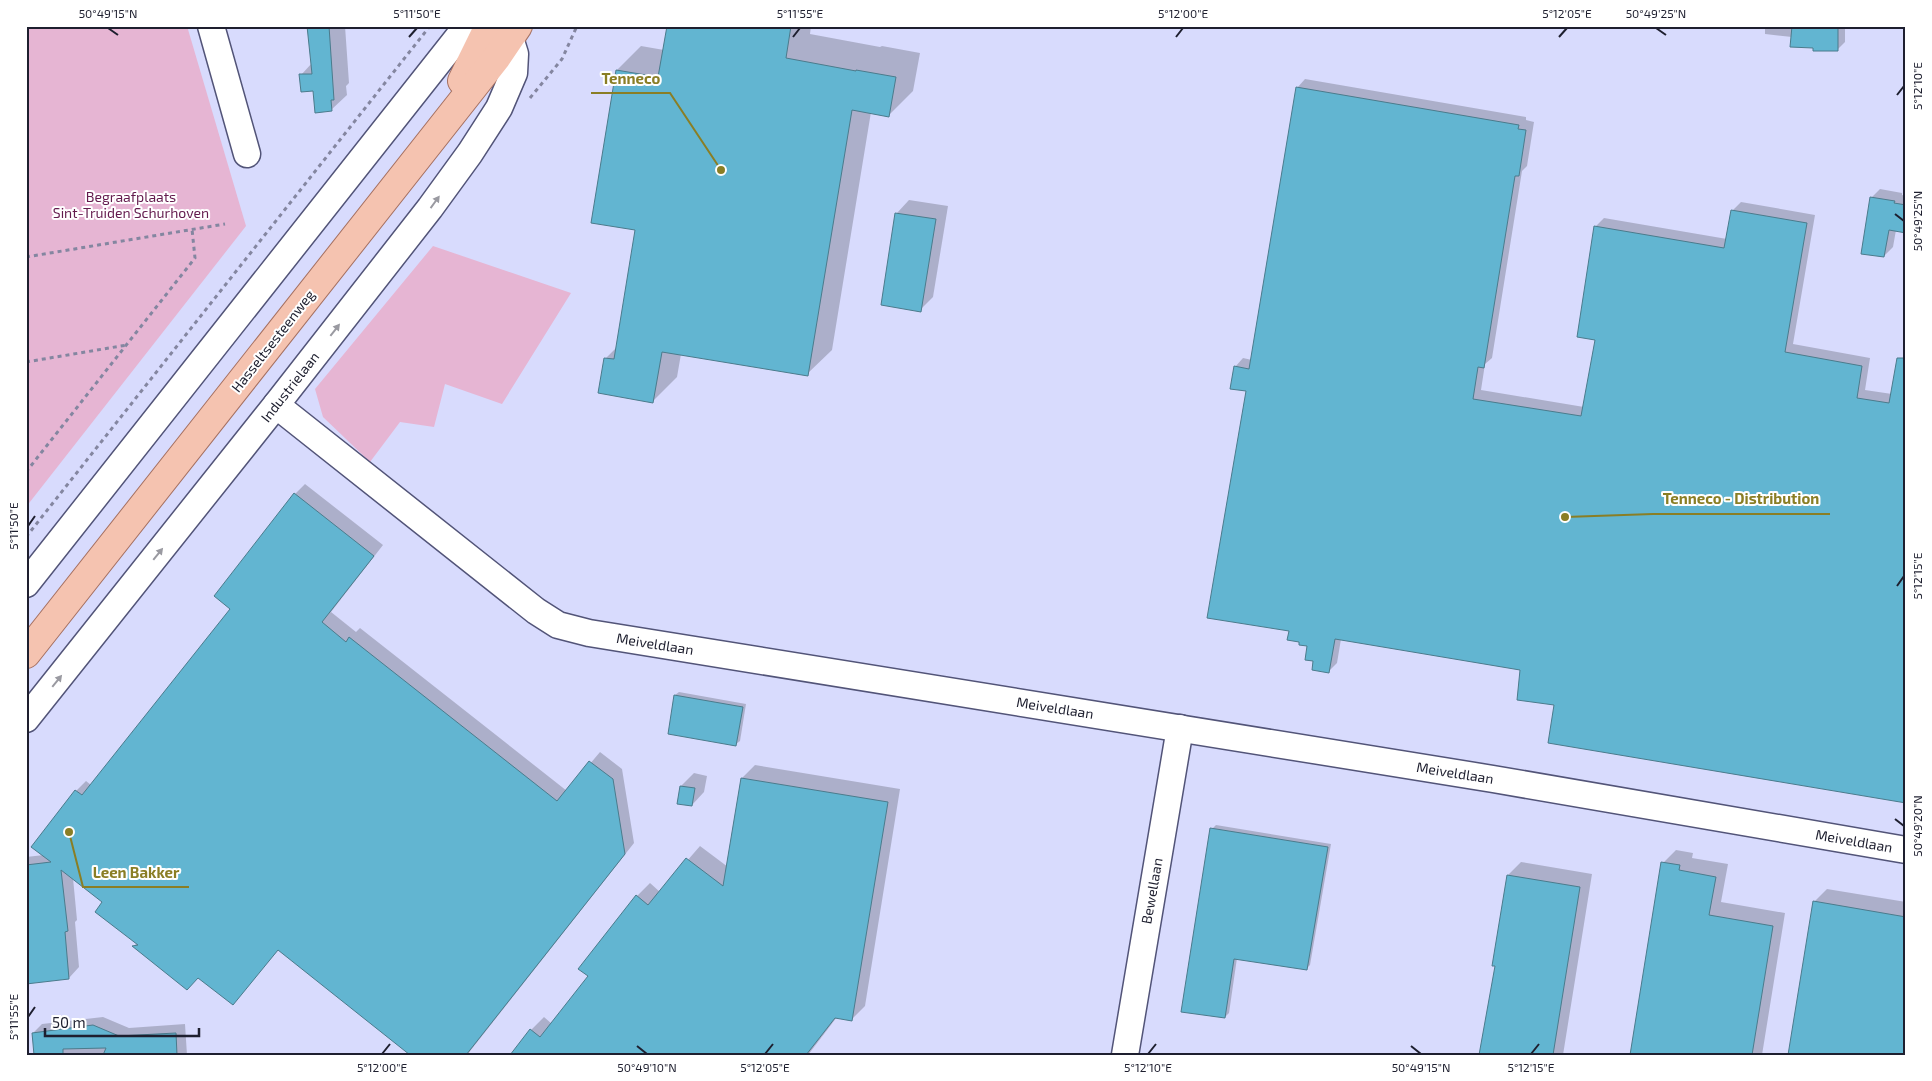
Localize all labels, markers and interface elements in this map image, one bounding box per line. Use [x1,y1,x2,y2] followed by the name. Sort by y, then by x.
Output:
[79,6,137,20] text: 50°49'15"N
[393,6,441,20] text: 5°11'50"E
[777,6,824,20] text: 5°11'55"E
[1158,6,1208,20] text: 5°12'00"E
[1542,6,1592,20] text: 5°12'05"E
[1626,6,1686,20] text: 50°49'25"N
[1910,62,1924,110] text: 5°12'10"E
[591,63,670,93] callout: Tenneco
[602,69,661,87] text: Tenneco
[53,188,209,221] park label: Begraafplaats Sint-Truiden Schurhoven
[1910,191,1924,251] text: 50°49'25"N
[429,196,440,209] one-way arrow
[227,286,318,395] street label: Hasseltsesteenweg
[329,324,340,337] one-way arrow
[257,348,322,425] street label: Industrielaan
[1653,484,1830,514] callout: Tenneco - Distribution
[1663,489,1819,507] text: Tenneco - Distribution
[6,502,20,550] text: 5°11'50"E
[152,547,163,560] one-way arrow
[1910,552,1924,599] text: 5°12'15"E
[615,629,695,658] street label: Meiveldlaan
[51,675,62,688] one-way arrow
[1015,693,1095,722] street label: Meiveldlaan
[1415,758,1495,787] street label: Meiveldlaan
[1910,795,1924,857] text: 50°49'20"N
[1814,825,1894,856] street label: Meiveldlaan
[1137,856,1166,925] street label: Bewellaan
[83,857,189,887] callout: Leen Bakker
[93,863,180,881] text: Leen Bakker
[6,993,20,1040] text: 5°11'55"E
[45,1006,199,1038] scale bar
[52,1013,86,1031] text: 50 m
[357,1060,407,1074] text: 5°12'00"E
[617,1060,677,1074] text: 50°49'10"N
[740,1060,790,1074] text: 5°12'05"E
[1124,1060,1172,1074] text: 5°12'10"E
[1392,1060,1450,1074] text: 50°49'15"N
[1508,1060,1555,1074] text: 5°12'15"E

